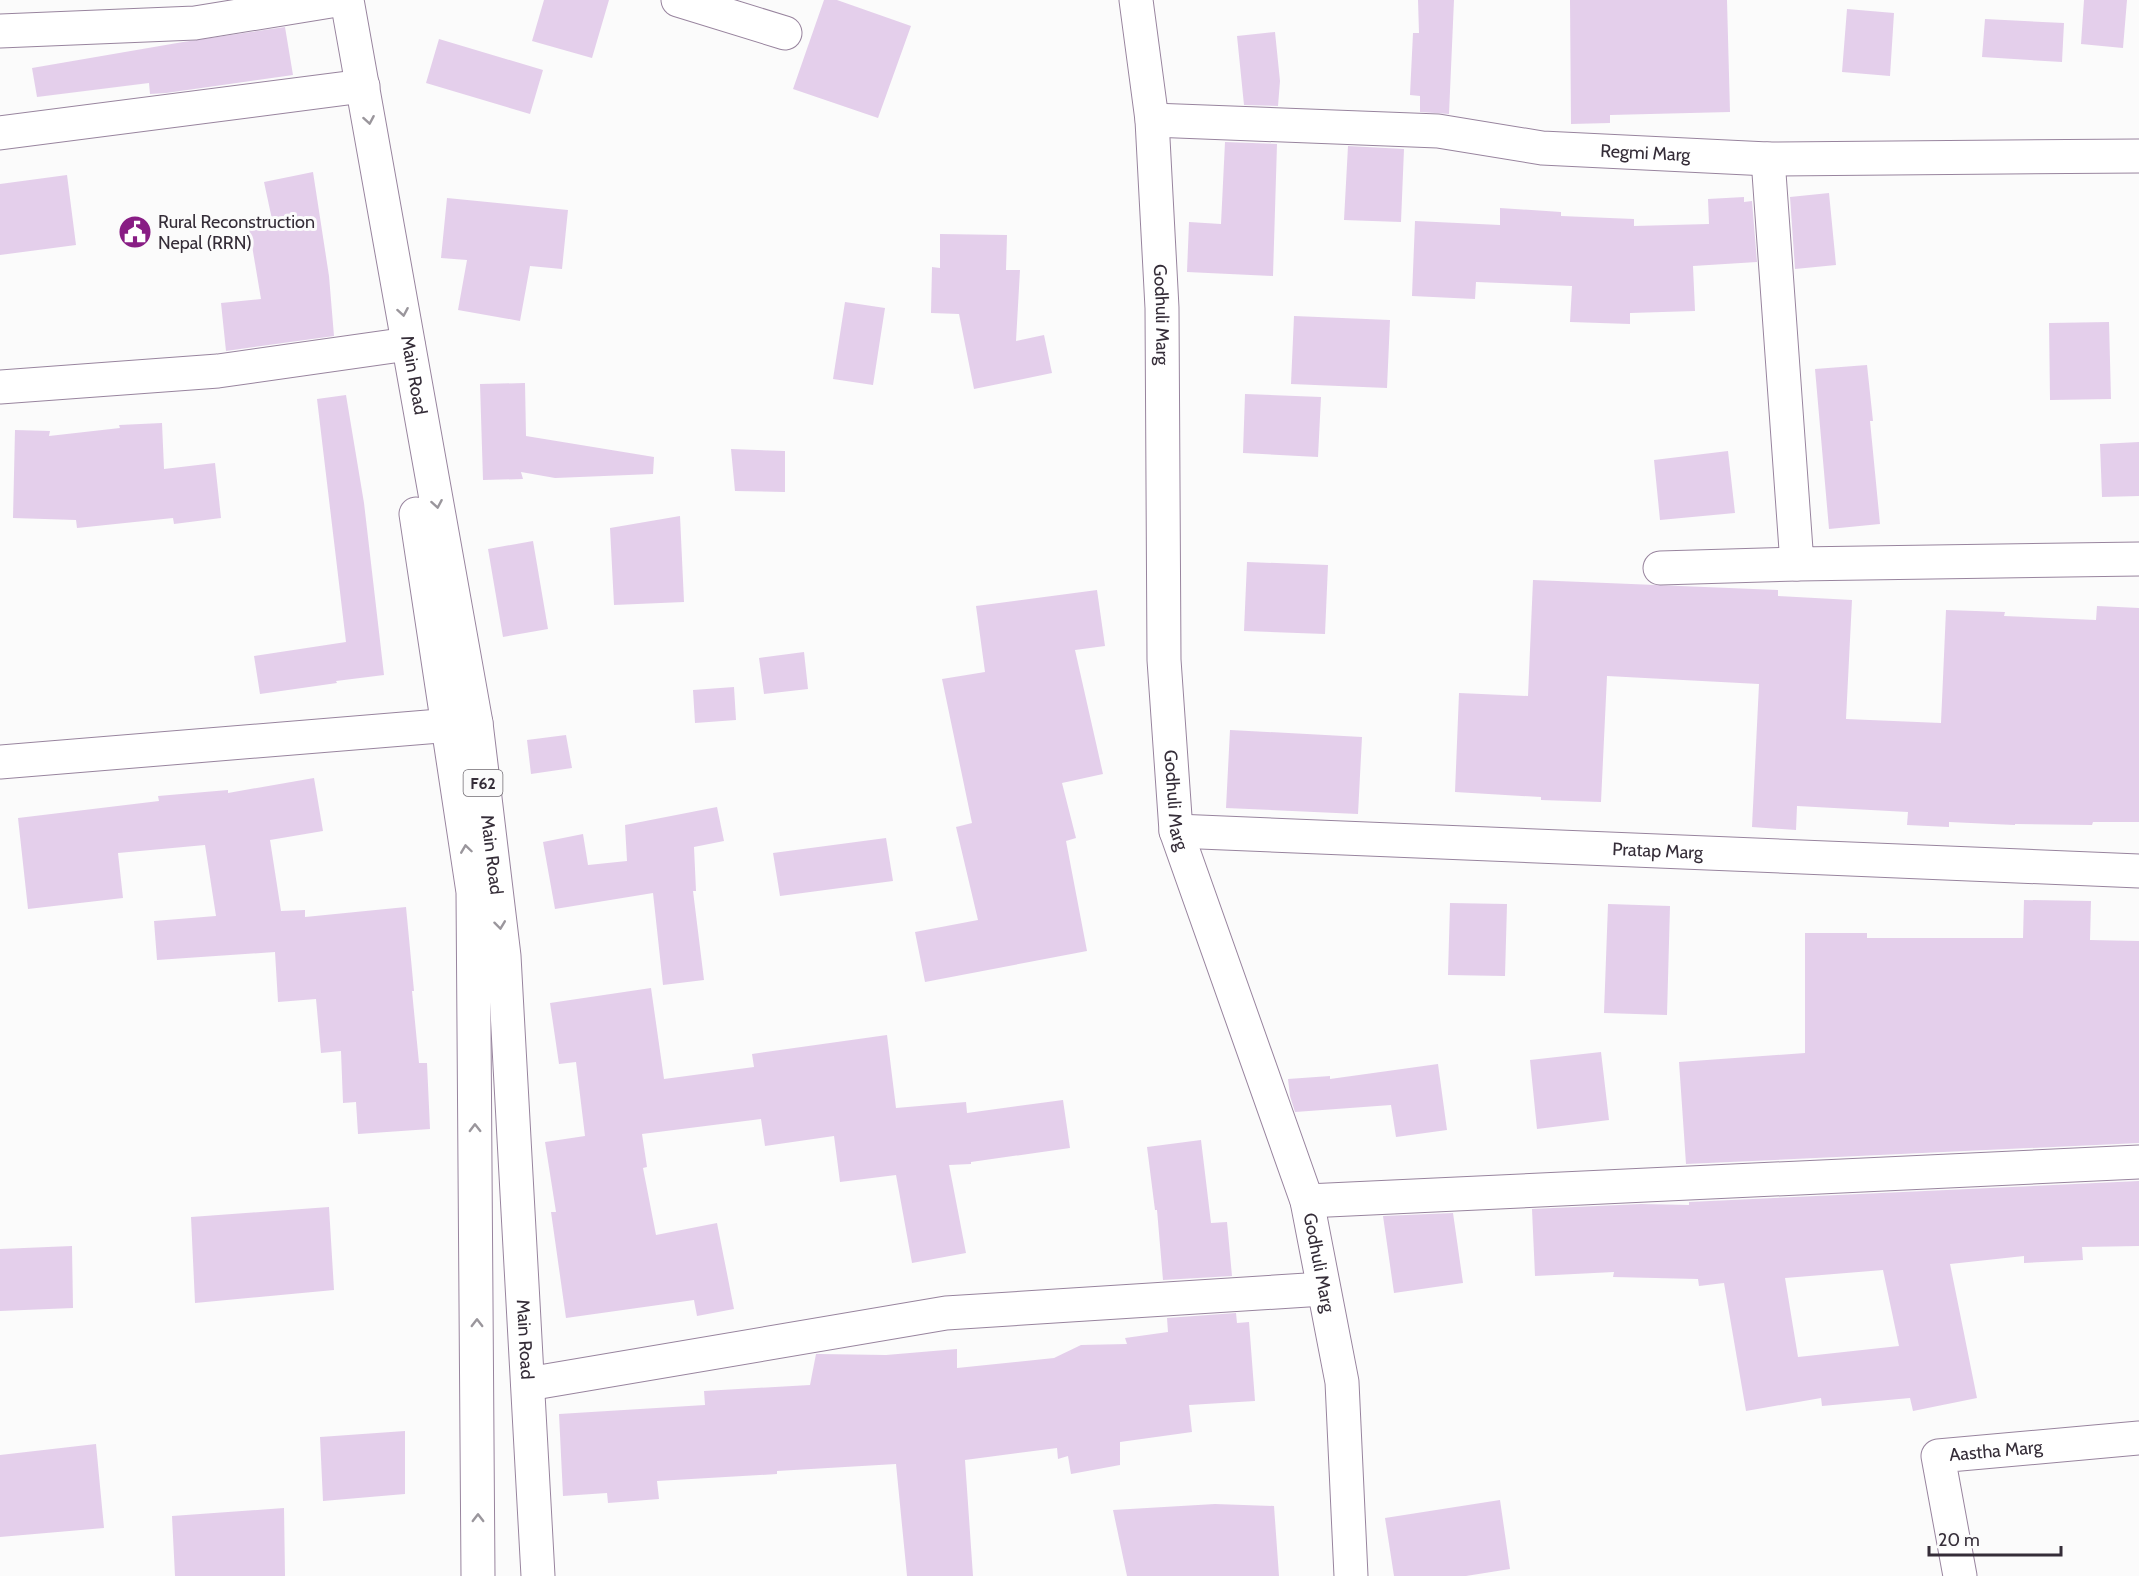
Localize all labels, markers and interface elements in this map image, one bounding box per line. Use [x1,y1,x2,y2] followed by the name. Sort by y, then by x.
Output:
[362,115,374,124] one-way arrow
[1600,140,1692,166] street label: Regmi Marg
[158,211,315,254] place label: Rural Reconstruction Nepal (RRN)
[117,214,153,250] public building icon: Rural Reconstruction Nepal (RRN)
[1149,264,1173,366] street label: Godhuli Marg
[396,307,408,316] one-way arrow
[396,334,432,416] street label: Main Road
[430,499,442,508] one-way arrow
[1159,749,1193,854] street label: Godhuli Marg
[464,770,502,796] road number: F62
[476,814,508,896] street label: Main Road
[1612,838,1704,864] street label: Pratap Marg
[461,844,473,854] one-way arrow
[494,920,506,929] one-way arrow
[469,1123,482,1132] one-way arrow
[1299,1211,1339,1315] street label: Godhuli Marg
[512,1299,538,1380] street label: Main Road
[471,1318,483,1327] one-way arrow
[1948,1436,2044,1466] street label: Aastha Marg
[472,1513,484,1522] one-way arrow
[1929,1519,2061,1557] scale bar
[1938,1529,1980,1551] text: 20 m

